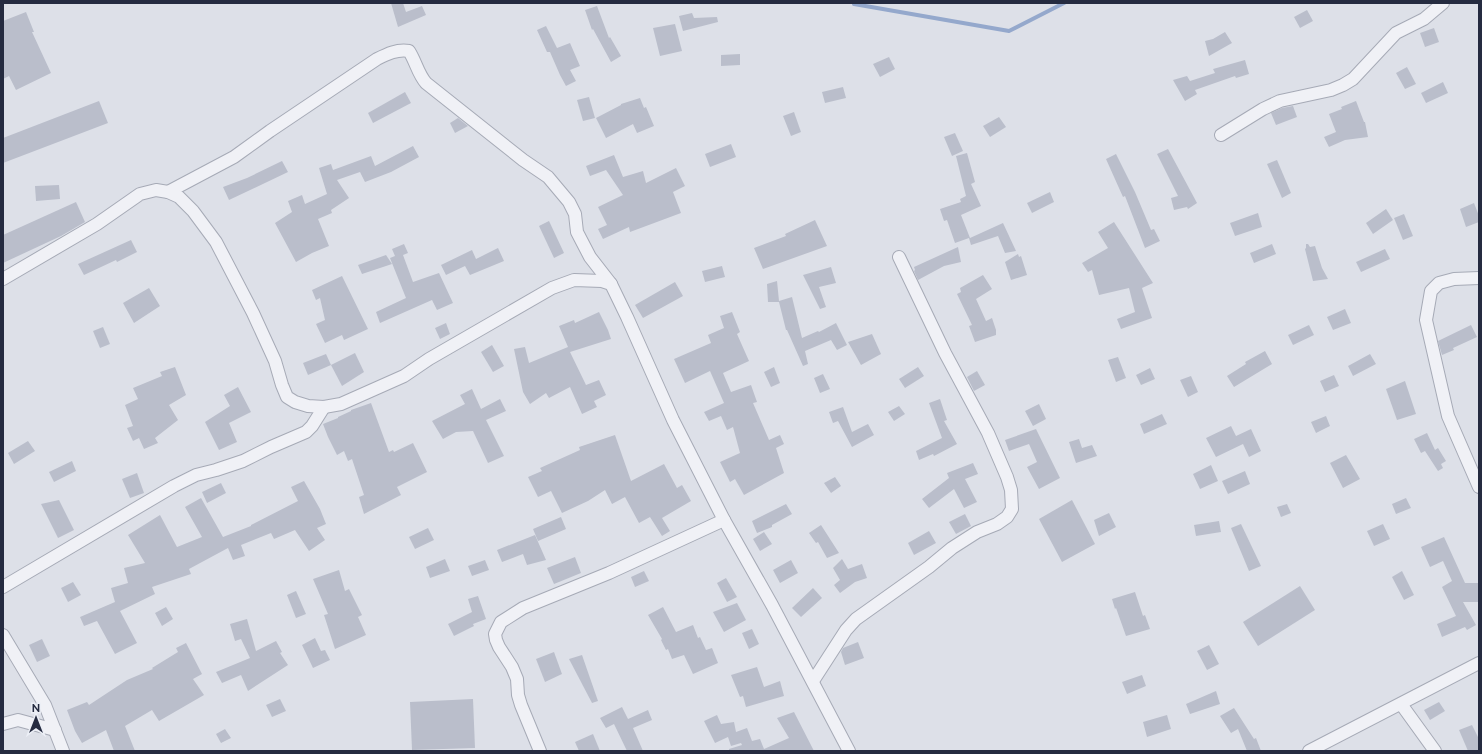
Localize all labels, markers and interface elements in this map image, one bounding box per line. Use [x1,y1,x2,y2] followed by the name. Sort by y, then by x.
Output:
[16,698,56,738] north arrow
[32,702,40,715] text: N

